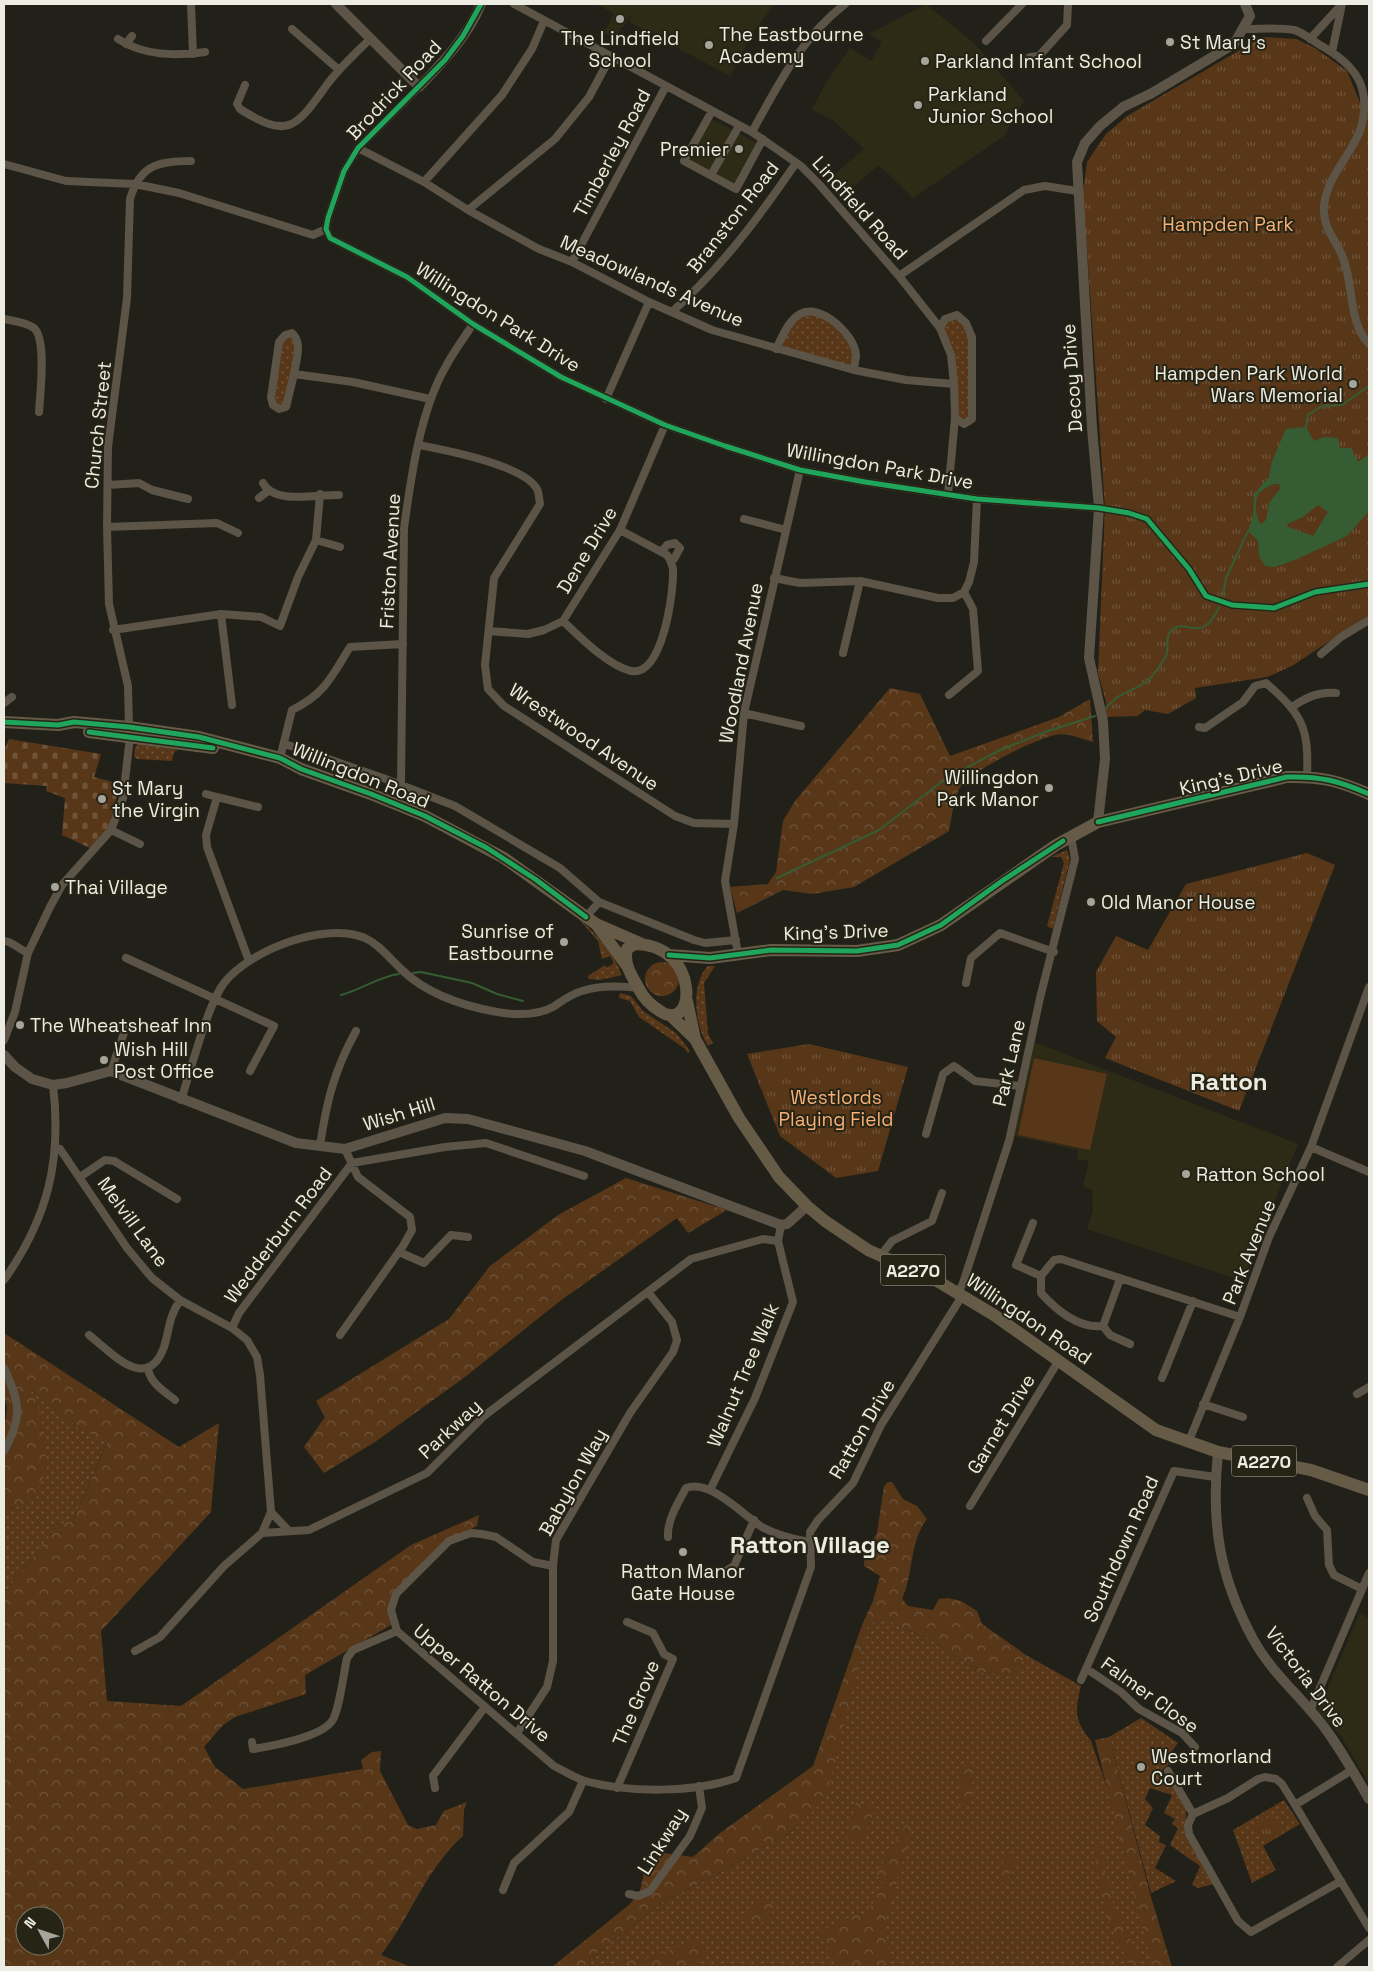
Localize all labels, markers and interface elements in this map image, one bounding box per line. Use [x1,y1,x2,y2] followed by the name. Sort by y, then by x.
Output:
[614,13,626,25] marker: The Lindfield School
[719,22,864,69] place label: The Eastbourne Academy
[561,26,679,73] place label: The Lindfield School
[1180,30,1266,55] place label: St Mary's
[341,35,447,145] street label: Brodrick Road
[1164,36,1176,48] marker: St Mary's
[703,39,715,51] marker: The Eastbourne Academy
[935,49,1142,74] place label: Parkland Infant School
[919,55,931,67] marker: Parkland Infant School
[928,82,1053,129] place label: Parkland Junior School
[568,85,656,221] street label: Timberley Road
[912,99,924,111] marker: Parkland Junior School
[660,137,729,162] place label: Premier
[733,143,745,155] marker: Premier
[807,151,913,265] street label: Lindfield Road
[682,156,784,278] street label: Branston Road
[1162,212,1294,237] park label: Hampden Park
[556,229,748,333] street label: Meadowlands Avenue
[411,256,585,378] street label: Willingdon Park Drive
[1056,323,1088,433] street label: Decoy Drive
[79,360,117,490] street label: Church Street
[1155,361,1343,408] place label: Hampden Park World Wars Memorial
[1347,378,1359,390] marker: Hampden Park World Wars Memorial
[785,437,975,495] street label: Willingdon Park Drive
[374,493,406,629] street label: Friston Avenue
[551,502,623,598] street label: Dene Drive
[713,580,769,746] street label: Woodland Avenue
[504,678,664,796] street label: Wrestwood Avenue
[289,736,433,814] street label: Willingdon Road
[1177,753,1285,801] street label: King's Drive
[937,765,1039,812] place label: Willingdon Park Manor
[112,776,200,823] place label: St Mary the Virgin
[1043,782,1055,794] marker: Willingdon Park Manor
[96,793,108,805] marker: St Mary the Virgin
[65,875,168,900] place label: Thai Village
[49,881,61,893] marker: Thai Village
[1101,890,1255,915] place label: Old Manor House
[1085,896,1097,908] marker: Old Manor House
[783,918,889,946] street label: King's Drive
[448,919,554,966] place label: Sunrise of Eastbourne
[558,936,570,948] marker: Sunrise of Eastbourne
[30,1013,212,1038] place label: The Wheatsheaf Inn
[987,1017,1031,1109] street label: Park Lane
[14,1019,26,1031] marker: The Wheatsheaf Inn
[114,1037,214,1084] place label: Wish Hill Post Office
[98,1054,110,1066] marker: Wish Hill Post Office
[1190,1066,1268,1097] district label: Ratton
[779,1085,893,1132] park label: Westlords Playing Field
[360,1091,438,1137] street label: Wish Hill
[218,1162,338,1308] street label: Wedderburn Road
[1196,1162,1325,1187] place label: Ratton School
[1180,1168,1192,1180] marker: Ratton School
[92,1172,174,1272] street label: Melvill Lane
[1217,1196,1281,1308] street label: Park Avenue
[880,1254,946,1286] road number: A2270
[961,1268,1097,1370] street label: Willingdon Road
[701,1299,785,1451] street label: Walnut Tree Walk
[961,1369,1041,1479] street label: Garnet Drive
[823,1374,901,1484] street label: Ratton Drive
[413,1394,487,1464] street label: Parkway
[533,1424,613,1540] street label: Babylon Way
[1232,1445,1296,1476] road number: A2270
[1078,1472,1164,1626] street label: Southdown Road
[730,1529,890,1560] district label: Ratton Village
[677,1546,689,1558] marker: Ratton Manor Gate House
[621,1559,745,1606] place label: Ratton Manor Gate House
[408,1618,556,1748] street label: Upper Ratton Drive
[1260,1621,1352,1733] street label: Victoria Drive
[1096,1651,1204,1739] street label: Falmer Close
[607,1656,665,1750] street label: The Grove
[1151,1744,1272,1791] place label: Westmorland Court
[1135,1761,1147,1773] marker: Westmorland Court
[632,1803,692,1879] street label: Linkway
[15,1906,65,1956] north arrow
[20,1913,40,1932] text: N

